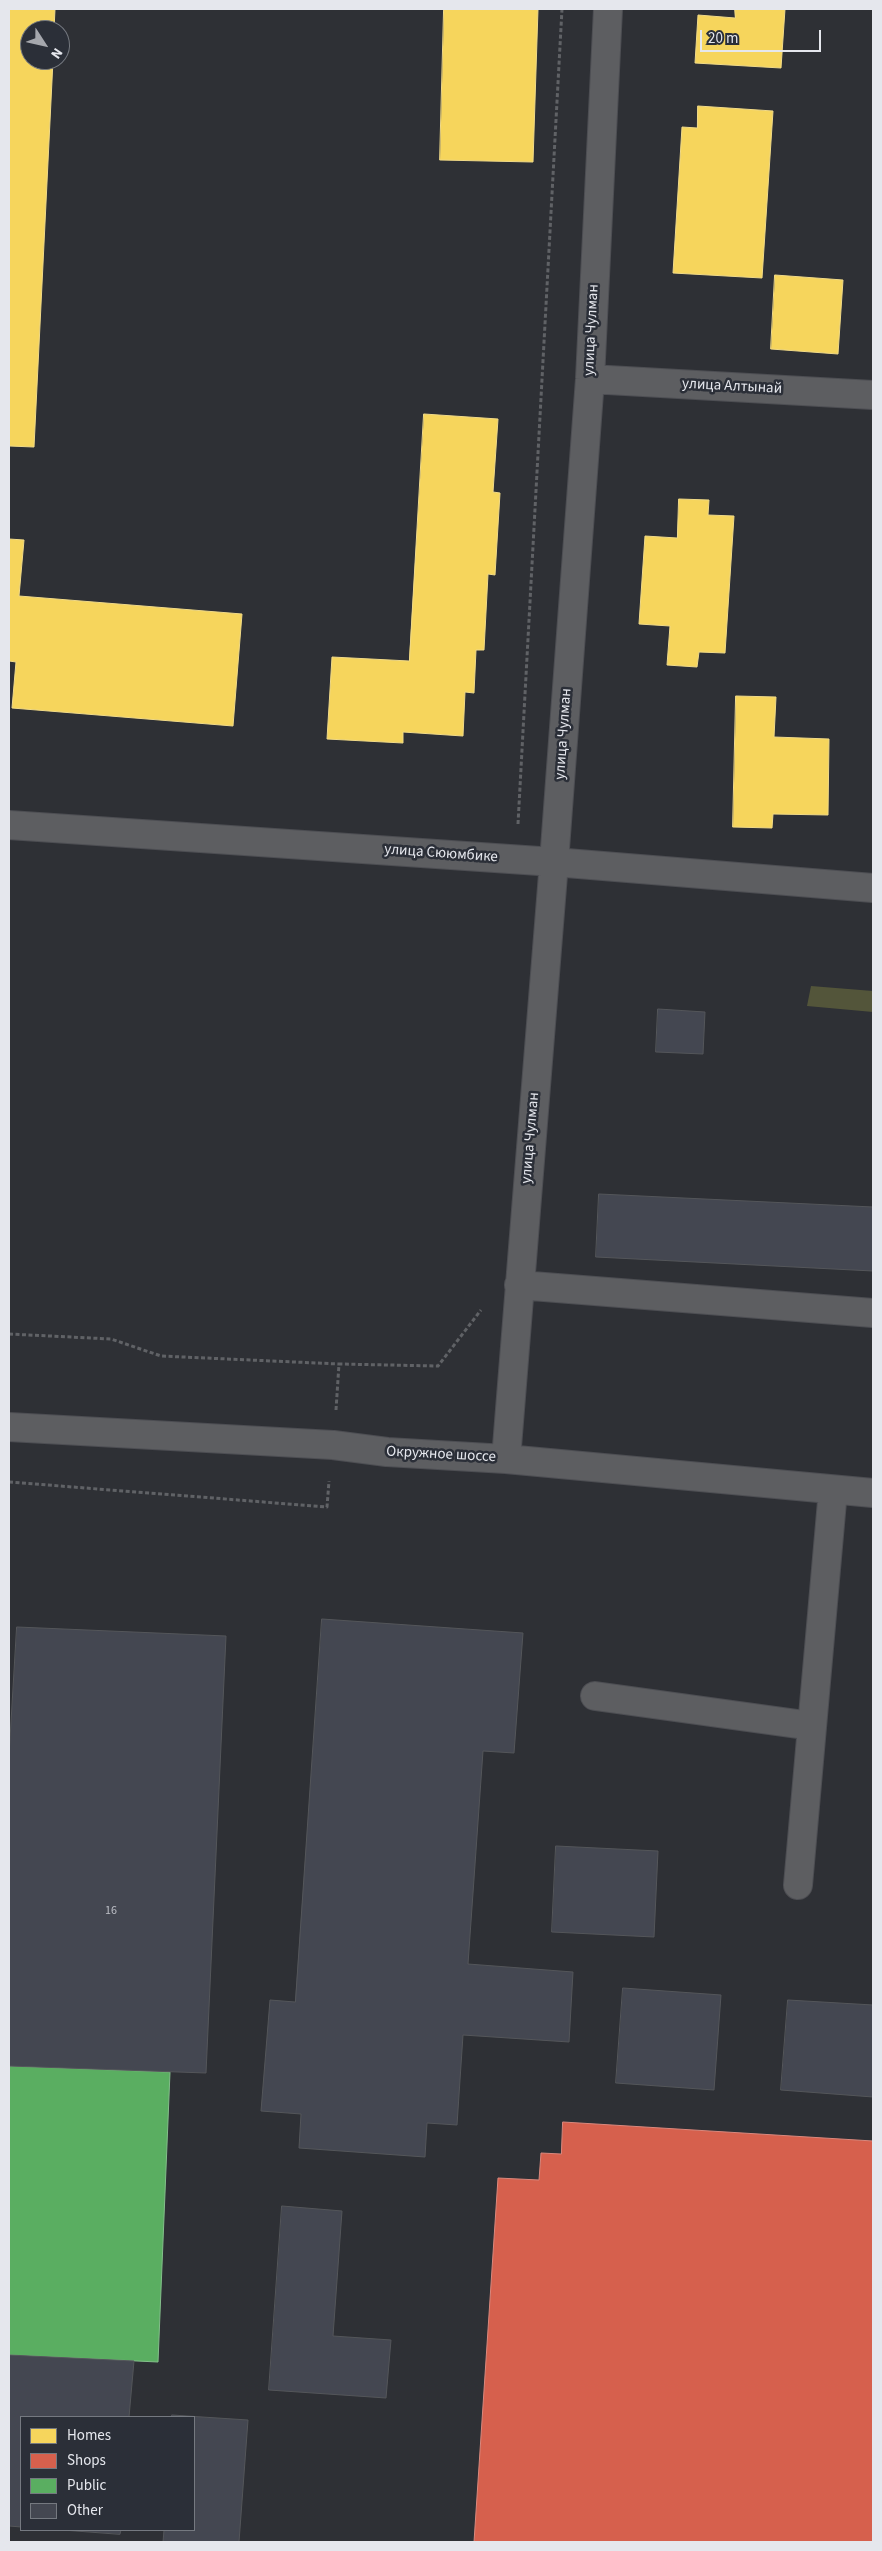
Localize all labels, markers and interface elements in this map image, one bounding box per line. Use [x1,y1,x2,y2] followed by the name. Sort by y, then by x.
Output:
[20,20,70,70] north arrow
[702,20,823,52] scale bar
[708,28,738,49] text: 20 m
[46,43,67,63] text: N
[581,284,603,376] street label: улица Чулман
[681,375,783,399] street label: улица Алтынай
[552,688,576,780] street label: улица Чулман
[384,841,498,867] street label: улица Сююмбике
[518,1092,544,1184] street label: улица Чулман
[386,1443,496,1467] street label: Окружное шоссе
[105,1904,117,1918] house number: 16
[20,2416,195,2531] legend
[67,2425,111,2446] text: Homes
[67,2450,106,2471] text: Shops
[67,2475,106,2496] text: Public
[67,2500,103,2521] text: Other

